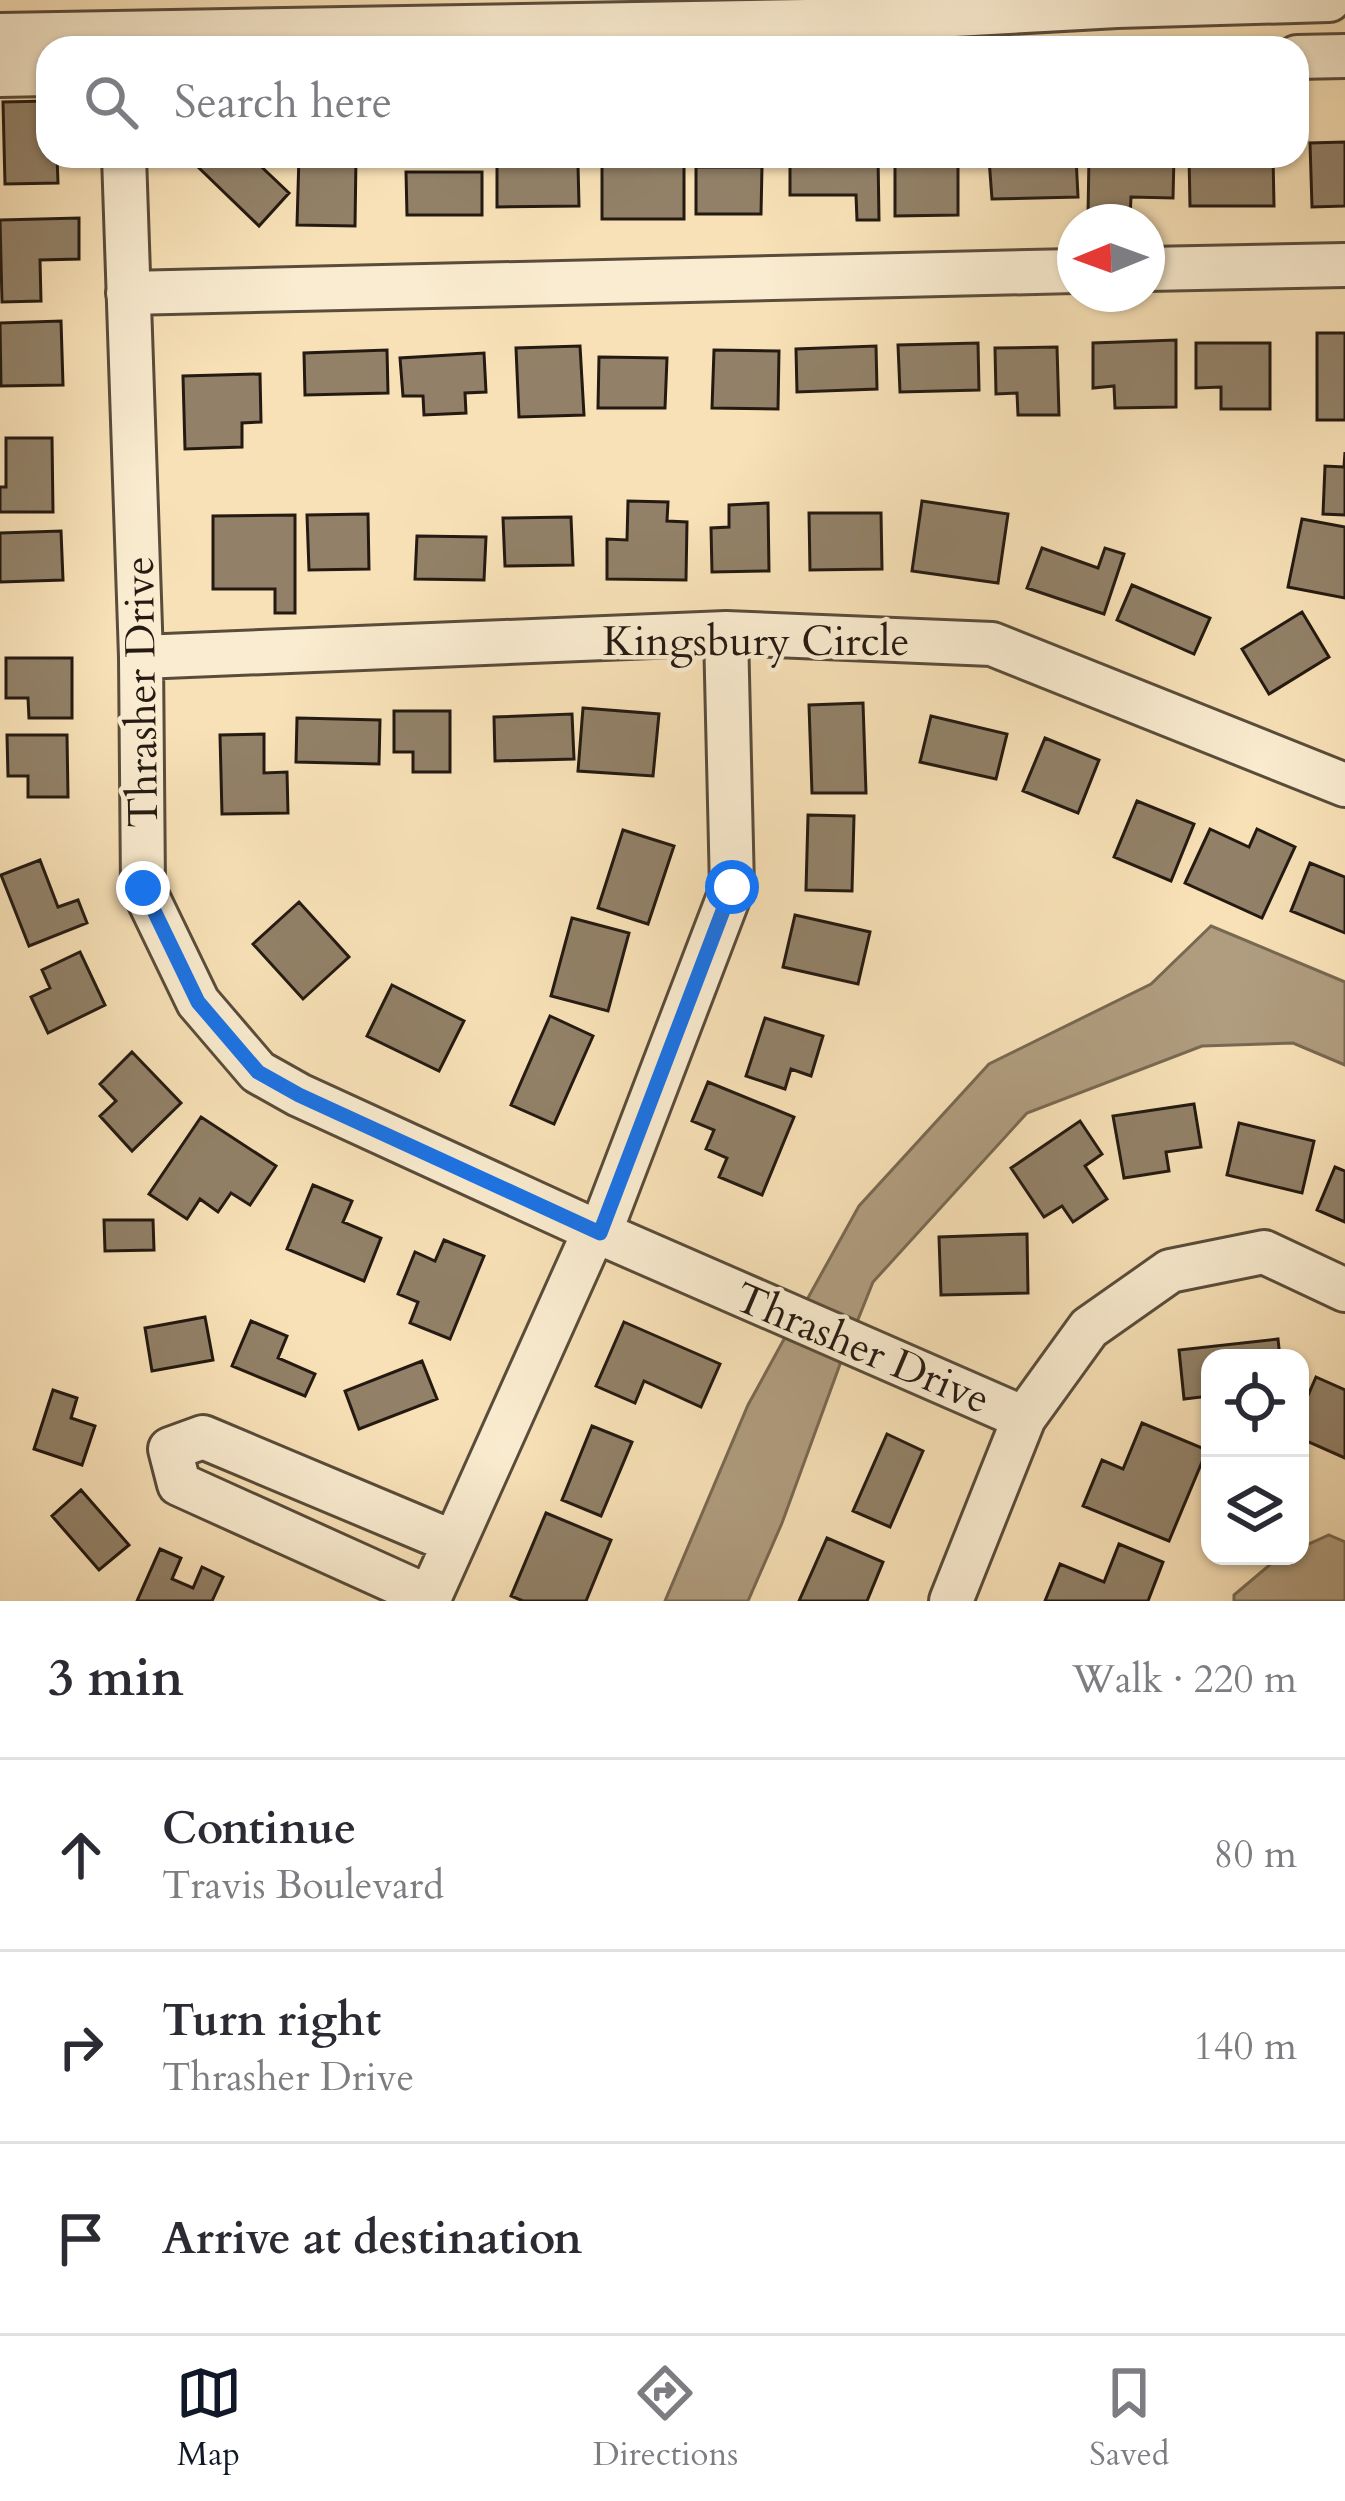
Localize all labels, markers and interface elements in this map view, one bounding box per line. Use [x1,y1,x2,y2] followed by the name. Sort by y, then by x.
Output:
[36,36,1309,168] search box
[78,69,144,135] icon: search
[174,72,392,133] text: Search here
[1057,204,1165,312] north arrow
[111,556,172,828] street label: Thrasher Drive
[602,613,910,670] street label: Kingsbury Circle
[705,860,759,914] route start
[116,861,170,915] route end
[726,1269,999,1428] street label: Thrasher Drive
[1201,1349,1309,1565] map controls
[1201,1349,1309,1457] button: locate
[1201,1457,1309,1565] button: layers
[48,1644,184,1714] text: 3 min
[1072,1653,1297,1706] text: Walk · 220 m
[162,1798,356,1859] text: Continue
[48,1822,114,1888] icon: ahead
[1214,1828,1297,1881] text: 80 m
[162,1859,444,1912] text: Travis Boulevard
[162,1990,381,2051] text: Turn right
[48,2014,114,2080] icon: right
[1194,2020,1297,2073] text: 140 m
[162,2051,414,2104] text: Thrasher Drive
[48,2206,114,2272] icon: arrive
[162,2208,582,2269] text: Arrive at destination
[176,2360,242,2477] tab: Map
[593,2360,738,2477] tab: Directions
[1089,2360,1169,2477] tab: Saved

